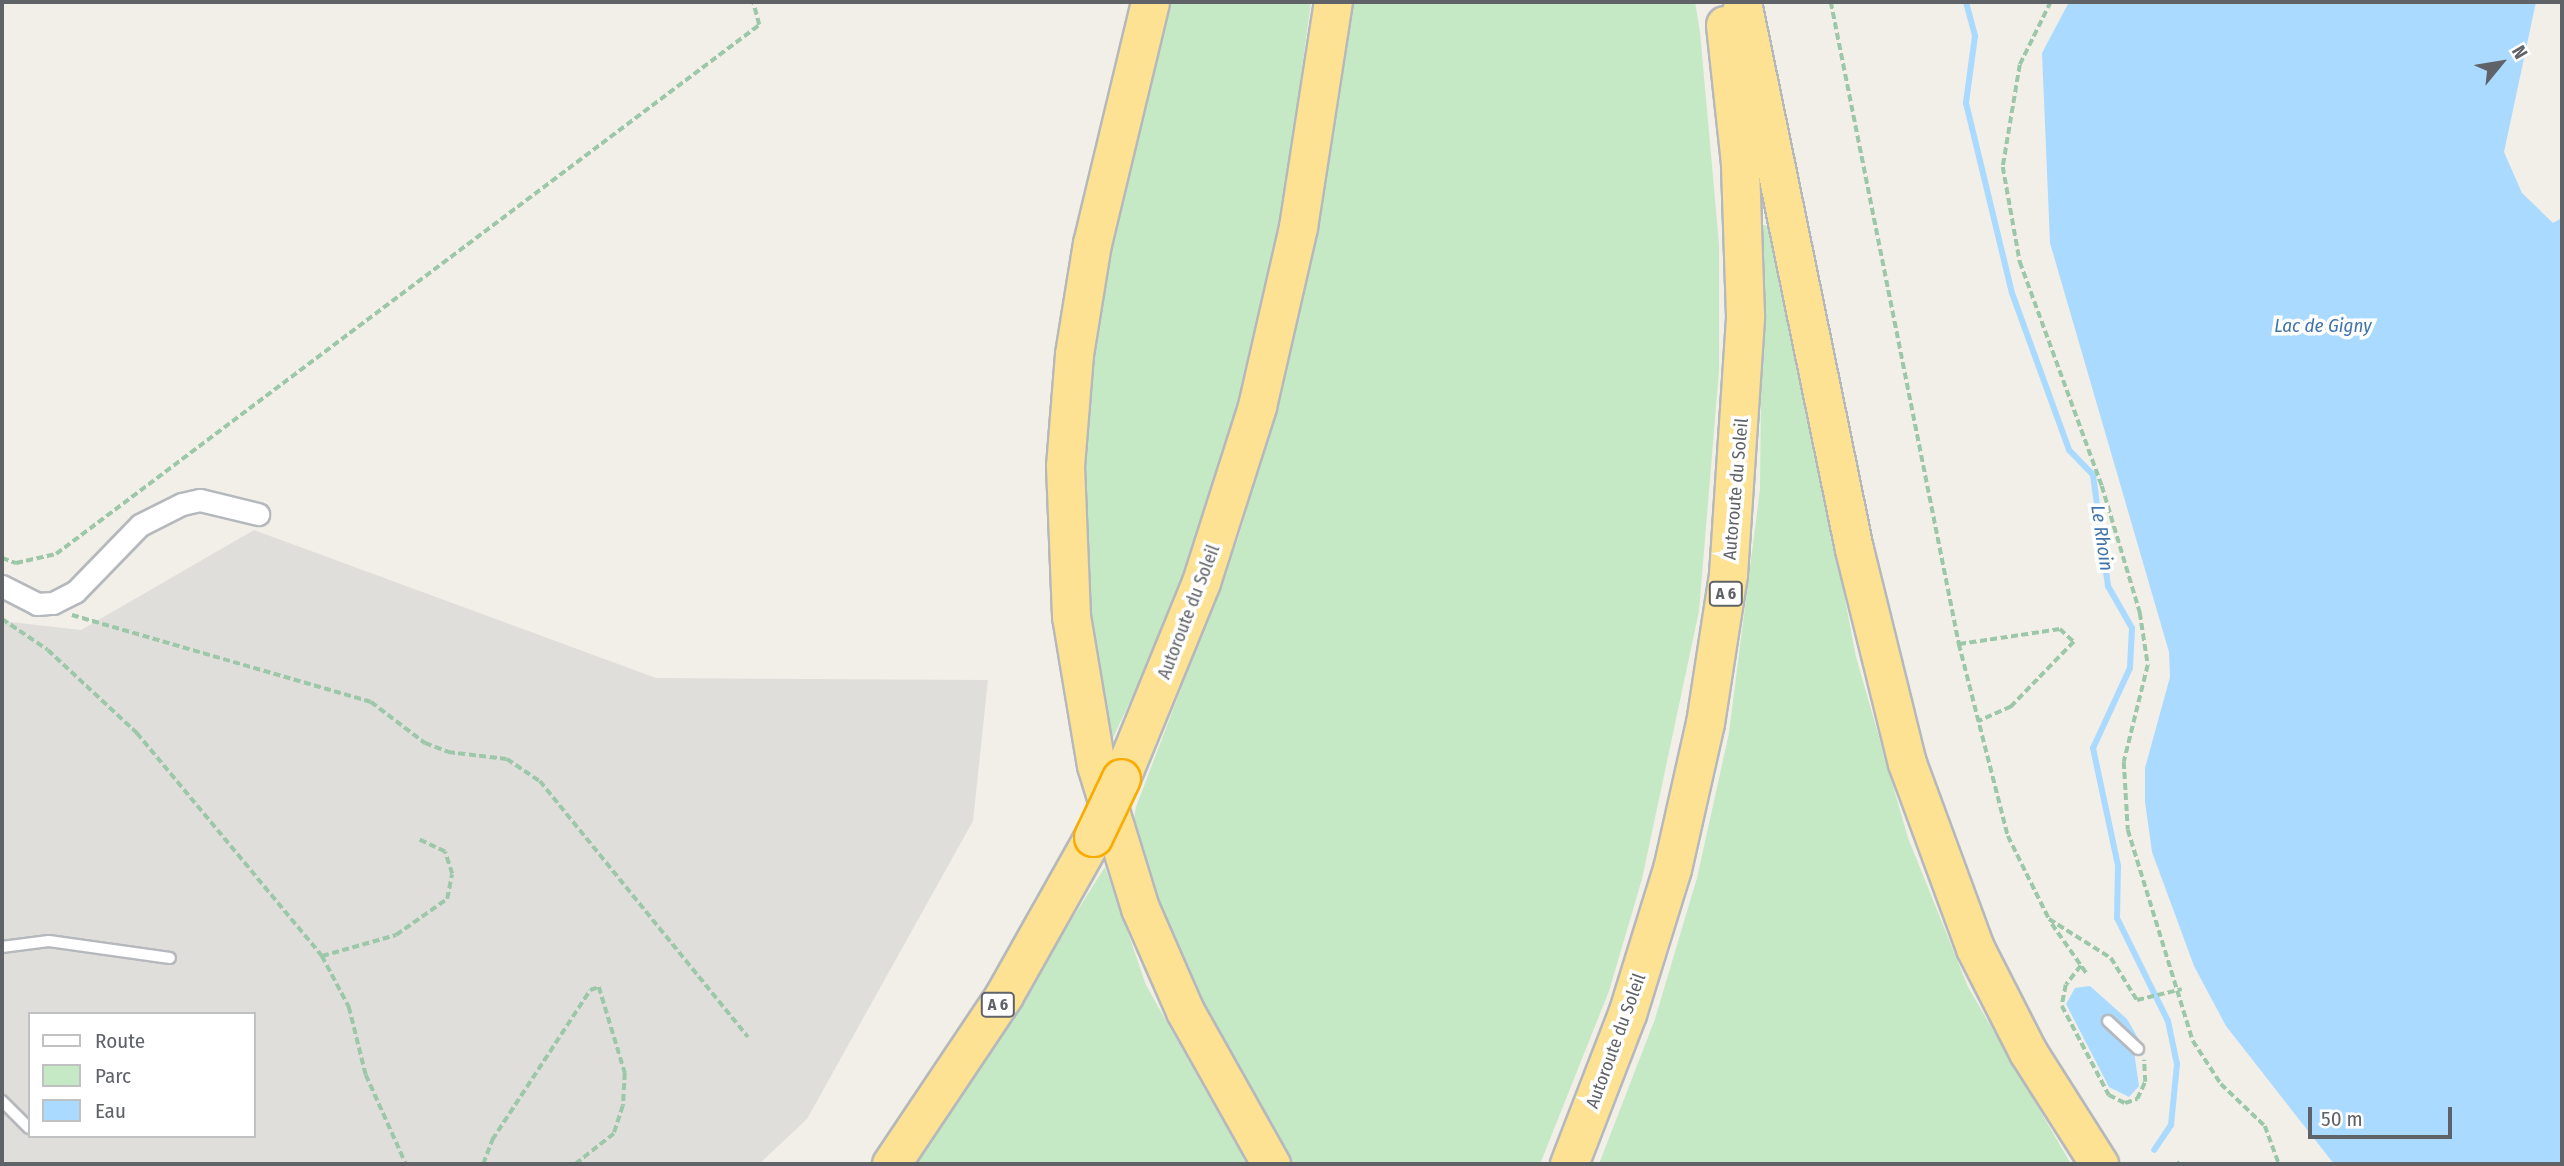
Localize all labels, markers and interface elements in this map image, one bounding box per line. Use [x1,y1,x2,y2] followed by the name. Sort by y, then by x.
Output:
[2466,28,2536,98] north arrow
[2507,42,2532,63] text: N
[2274,315,2372,337] water label: Lac de Gigny
[1719,417,1753,561] street label: Autoroute du Soleil
[2086,504,2118,572] water label: Le Rhoin
[1153,542,1225,682] street label: Autoroute du Soleil
[1708,582,1744,607] road number: A 6
[1582,971,1650,1111] street label: Autoroute du Soleil
[981,993,1016,1018] road number: A 6
[28,1012,256,1138] legend
[95,1028,145,1054] text: Route
[95,1063,131,1089] text: Parc
[2312,1092,2456,1136] scale bar
[95,1098,126,1124] text: Eau
[2321,1106,2363,1132] text: 50 m

